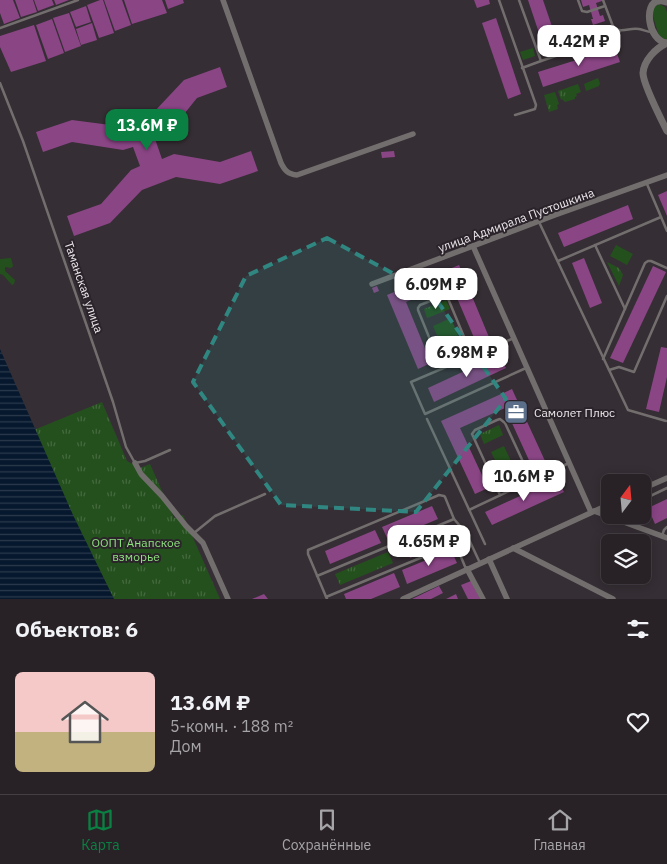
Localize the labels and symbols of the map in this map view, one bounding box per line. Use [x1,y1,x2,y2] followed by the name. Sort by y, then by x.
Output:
[533,24,625,67] pin: 4.42M ₽
[101,108,193,151] pin: 13.6M ₽
[436,185,597,255] street label: улица Адмирала Пустошкина
[61,239,107,335] street label: Таманская улица
[390,268,482,310] pin: 6.09M ₽
[421,336,513,378] pin: 6.98M ₽
[503,399,529,425] office icon: Самолет Плюс
[534,405,615,420] place label: Самолет Плюс
[478,460,570,502] pin: 10.6M ₽
[601,474,651,524] north arrow
[383,524,475,567] pin: 4.65M ₽
[92,535,181,564] park label: ООПТ Анапское взморье

